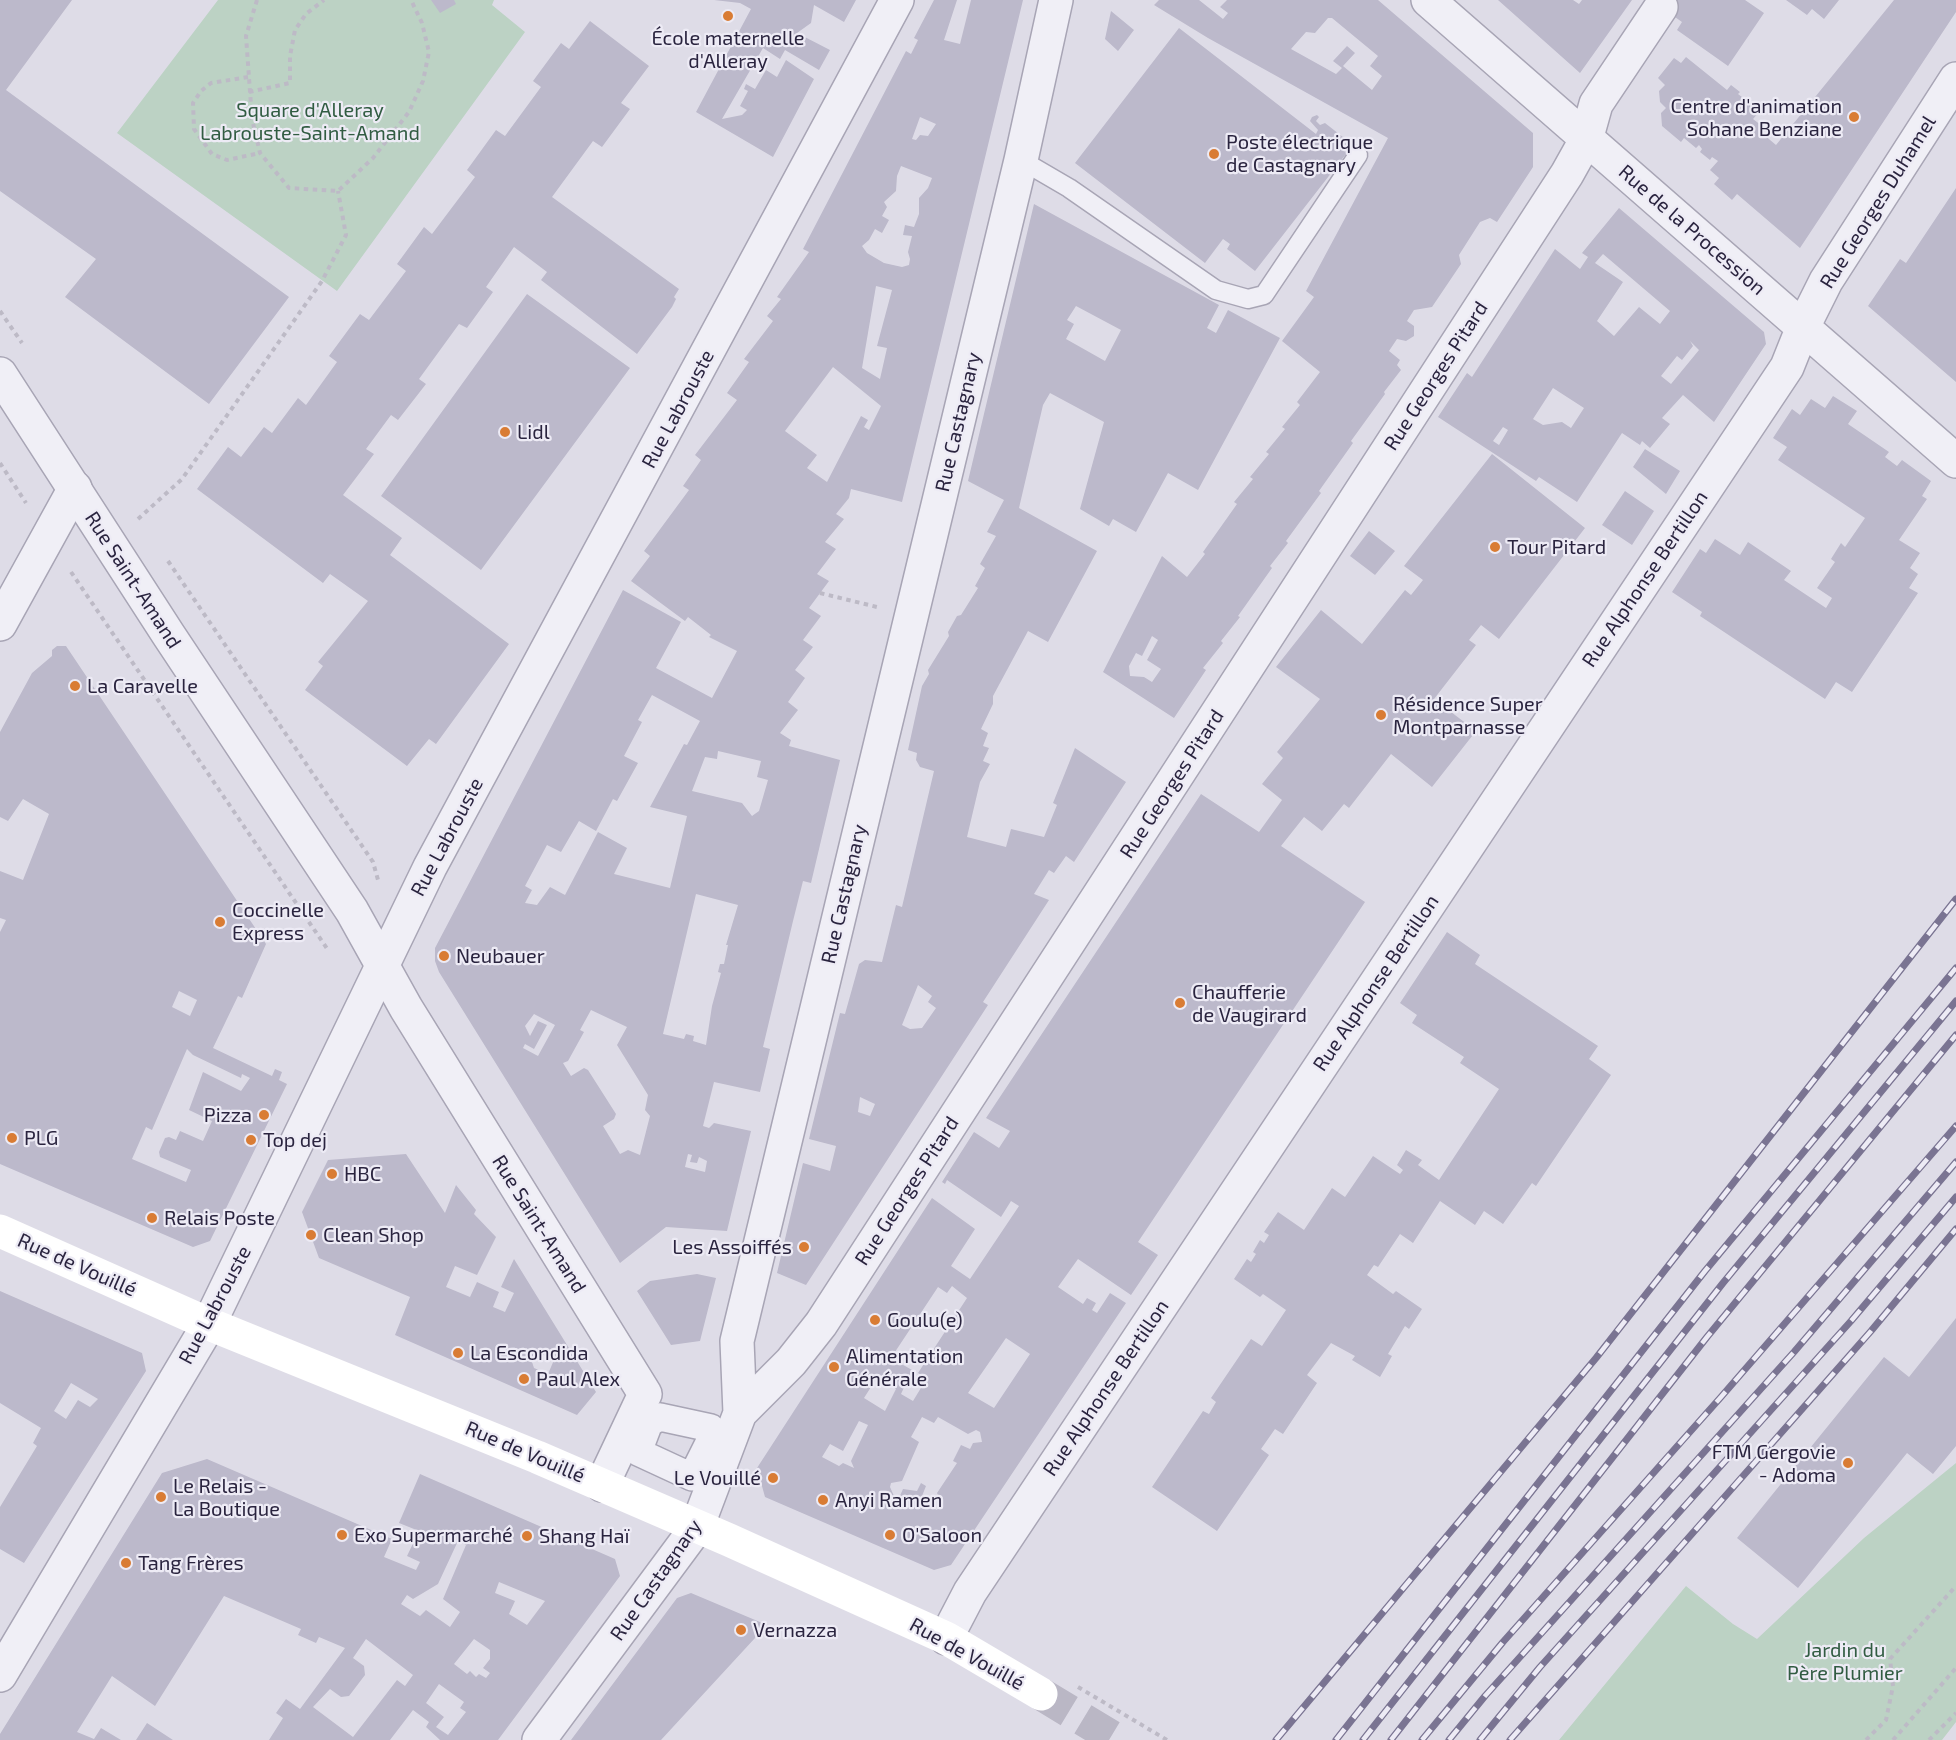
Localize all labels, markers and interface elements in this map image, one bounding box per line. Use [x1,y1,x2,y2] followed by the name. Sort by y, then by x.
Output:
[721,9,735,23] marker: École maternelle d'Alleray
[651,26,805,73] place label: École maternelle d'Alleray
[1670,94,1842,141] place label: Centre d'animation Sohane Benziane
[200,98,420,145] park label: Square d'Alleray Labrouste-Saint-Amand
[1847,110,1861,124] marker: Centre d'animation Sohane Benziane
[1815,111,1941,293] street label: Rue Georges Duhamel
[1226,130,1373,177] place label: Poste électrique de Castagnary
[1207,147,1221,161] marker: Poste électrique de Castagnary
[1614,160,1770,300] street label: Rue de la Procession
[1379,297,1493,455] street label: Rue Georges Pitard
[637,346,719,472] street label: Rue Labrouste
[930,350,986,494] street label: Rue Castagnary
[517,420,550,444] place label: Lidl
[498,425,512,439] marker: Lidl
[1577,486,1713,672] street label: Rue Alphonse Bertillon
[80,507,186,653] street label: Rue Saint-Amand
[1507,535,1606,559] place label: Tour Pitard
[1488,540,1502,554] marker: Tour Pitard
[87,674,198,698] place label: La Caravelle
[68,679,82,693] marker: La Caravelle
[1393,692,1543,739] place label: Résidence Super Montparnasse
[1115,705,1229,863] street label: Rue Georges Pitard
[1374,708,1388,722] marker: Résidence Super Montparnasse
[406,774,488,900] street label: Rue Labrouste
[816,822,872,966] street label: Rue Castagnary
[1308,890,1444,1076] street label: Rue Alphonse Bertillon
[232,898,324,945] place label: Coccinelle Express
[213,915,227,929] marker: Coccinelle Express
[456,944,545,968] place label: Neubauer
[437,949,451,963] marker: Neubauer
[1192,980,1307,1027] place label: Chaufferie de Vaugirard
[1173,996,1187,1010] marker: Chaufferie de Vaugirard
[204,1103,252,1127] place label: Pizza
[257,1108,271,1122] marker: Pizza
[850,1112,964,1270] street label: Rue Georges Pitard
[24,1126,58,1150] place label: PLG
[263,1128,327,1152] place label: Top dej
[5,1131,19,1145] marker: PLG
[244,1133,258,1147] marker: Top dej
[487,1151,591,1297] street label: Rue Saint-Amand
[344,1162,381,1186] place label: HBC
[325,1167,339,1181] marker: HBC
[164,1206,275,1230] place label: Relais Poste
[145,1211,159,1225] marker: Relais Poste
[323,1223,424,1247] place label: Clean Shop
[14,1228,140,1302] street label: Rue de Vouillé
[304,1228,318,1242] marker: Clean Shop
[672,1235,792,1259] place label: Les Assoiffés
[797,1240,811,1254] marker: Les Assoiffés
[174,1242,256,1368] street label: Rue Labrouste
[1038,1295,1174,1481] street label: Rue Alphonse Bertillon
[887,1308,963,1332] place label: Goulu(e)
[868,1313,882,1327] marker: Goulu(e)
[470,1341,589,1365] place label: La Escondida
[846,1344,963,1391] place label: Alimentation Générale
[451,1346,465,1360] marker: La Escondida
[827,1360,841,1374] marker: Alimentation Générale
[536,1367,620,1391] place label: Paul Alex
[517,1372,531,1386] marker: Paul Alex
[462,1416,588,1488] street label: Rue de Vouillé
[1712,1440,1836,1487] place label: FTM Gergovie - Adoma
[1841,1456,1855,1470] marker: FTM Gergovie - Adoma
[674,1466,761,1490] place label: Le Vouillé
[766,1471,780,1485] marker: Le Vouillé
[173,1474,280,1521] place label: Le Relais - La Boutique
[835,1488,942,1512] place label: Anyi Ramen
[154,1490,168,1504] marker: Le Relais - La Boutique
[816,1493,830,1507] marker: Anyi Ramen
[605,1515,707,1645] street label: Rue Castagnary
[354,1523,513,1547] place label: Exo Supermarché
[902,1523,982,1547] place label: O'Saloon
[539,1524,629,1548] place label: Shang Haï
[335,1528,349,1542] marker: Exo Supermarché
[883,1528,897,1542] marker: O'Saloon
[520,1529,534,1543] marker: Shang Haï
[138,1551,244,1575] place label: Tang Frères
[119,1556,133,1570] marker: Tang Frères
[905,1613,1029,1695] street label: Rue de Vouillé
[753,1618,837,1642] place label: Vernazza
[734,1623,748,1637] marker: Vernazza
[1787,1638,1903,1685] park label: Jardin du Père Plumier

